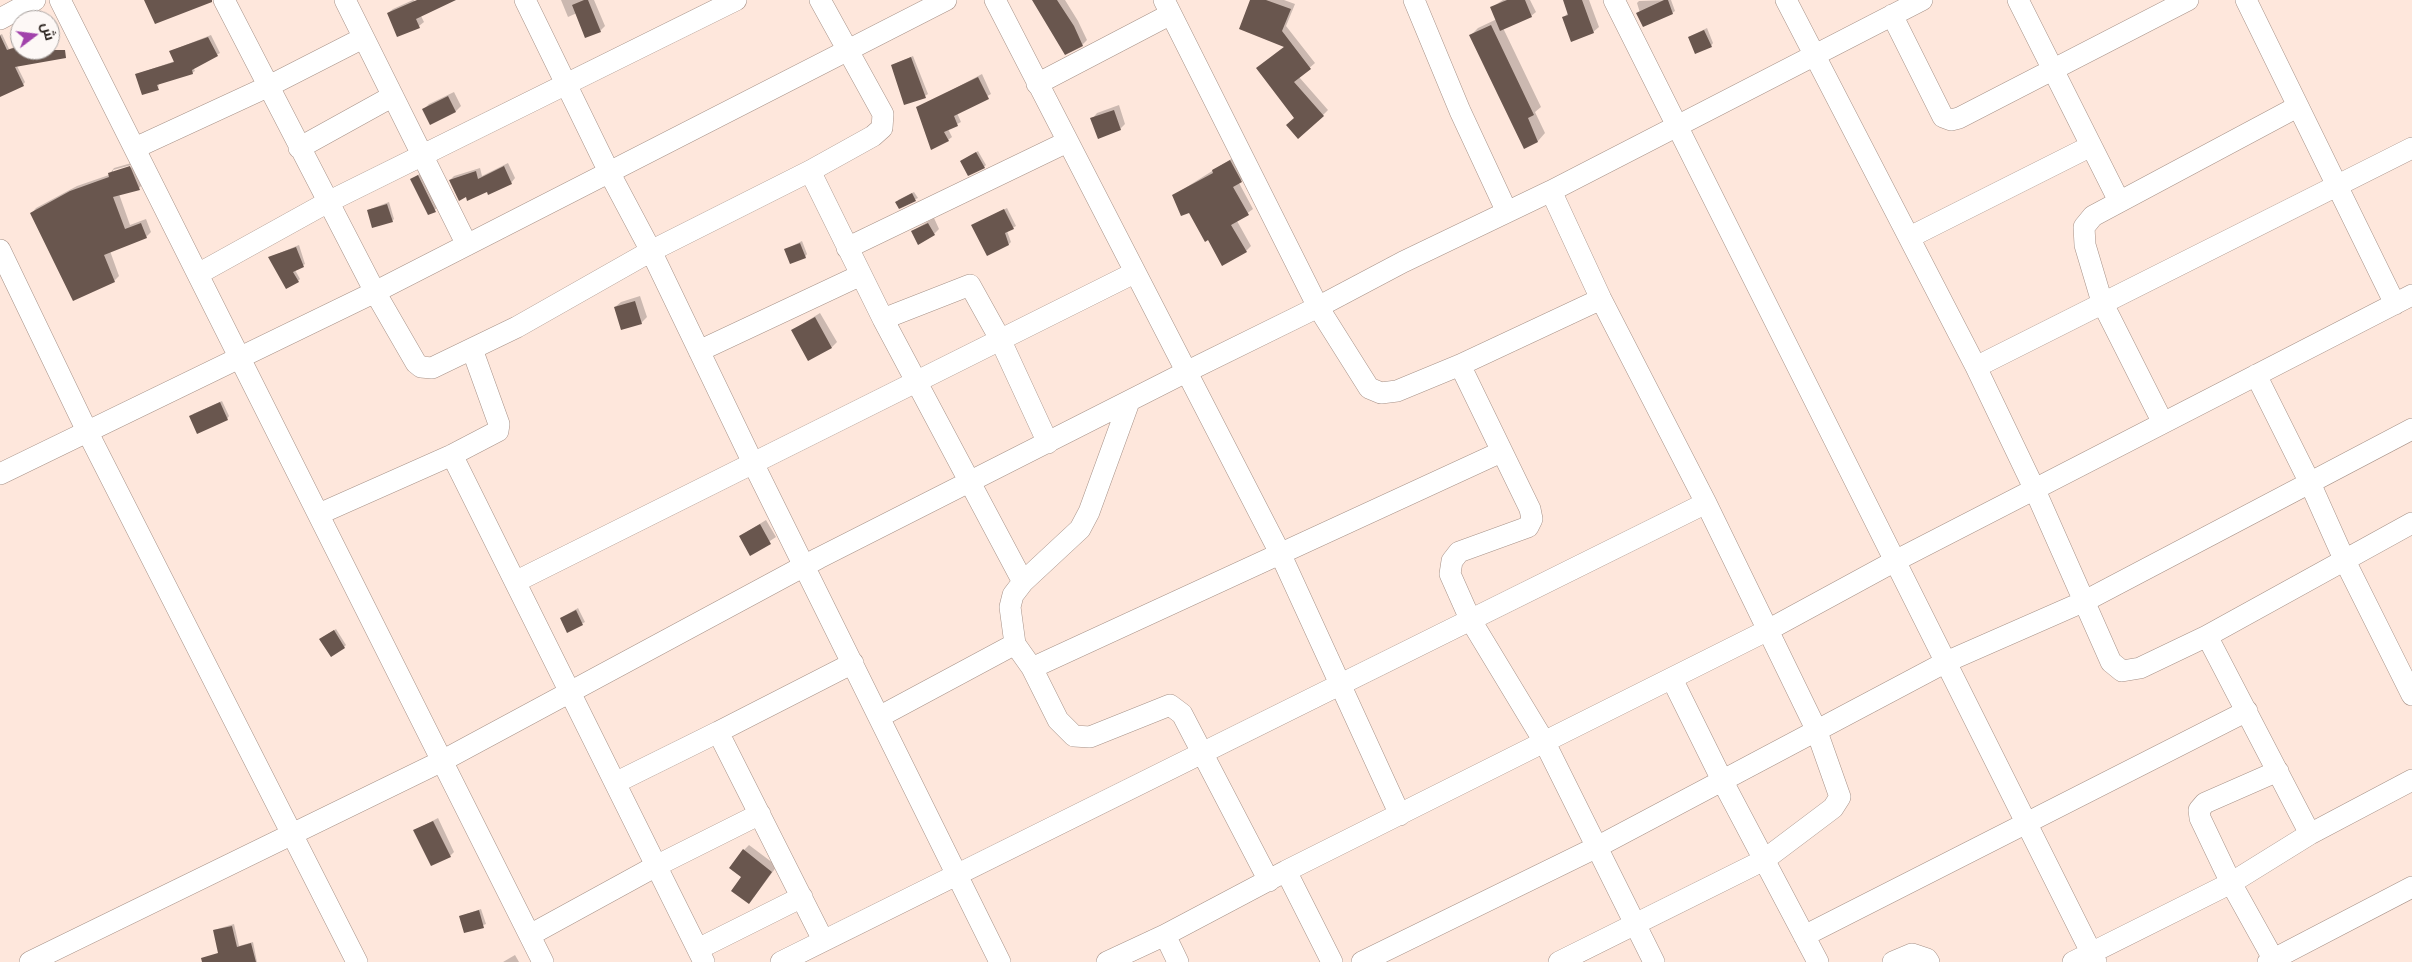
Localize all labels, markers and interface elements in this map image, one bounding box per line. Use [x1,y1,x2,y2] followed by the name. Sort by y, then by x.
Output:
[10,10,60,60] north arrow
[38,21,59,42] text: ش

